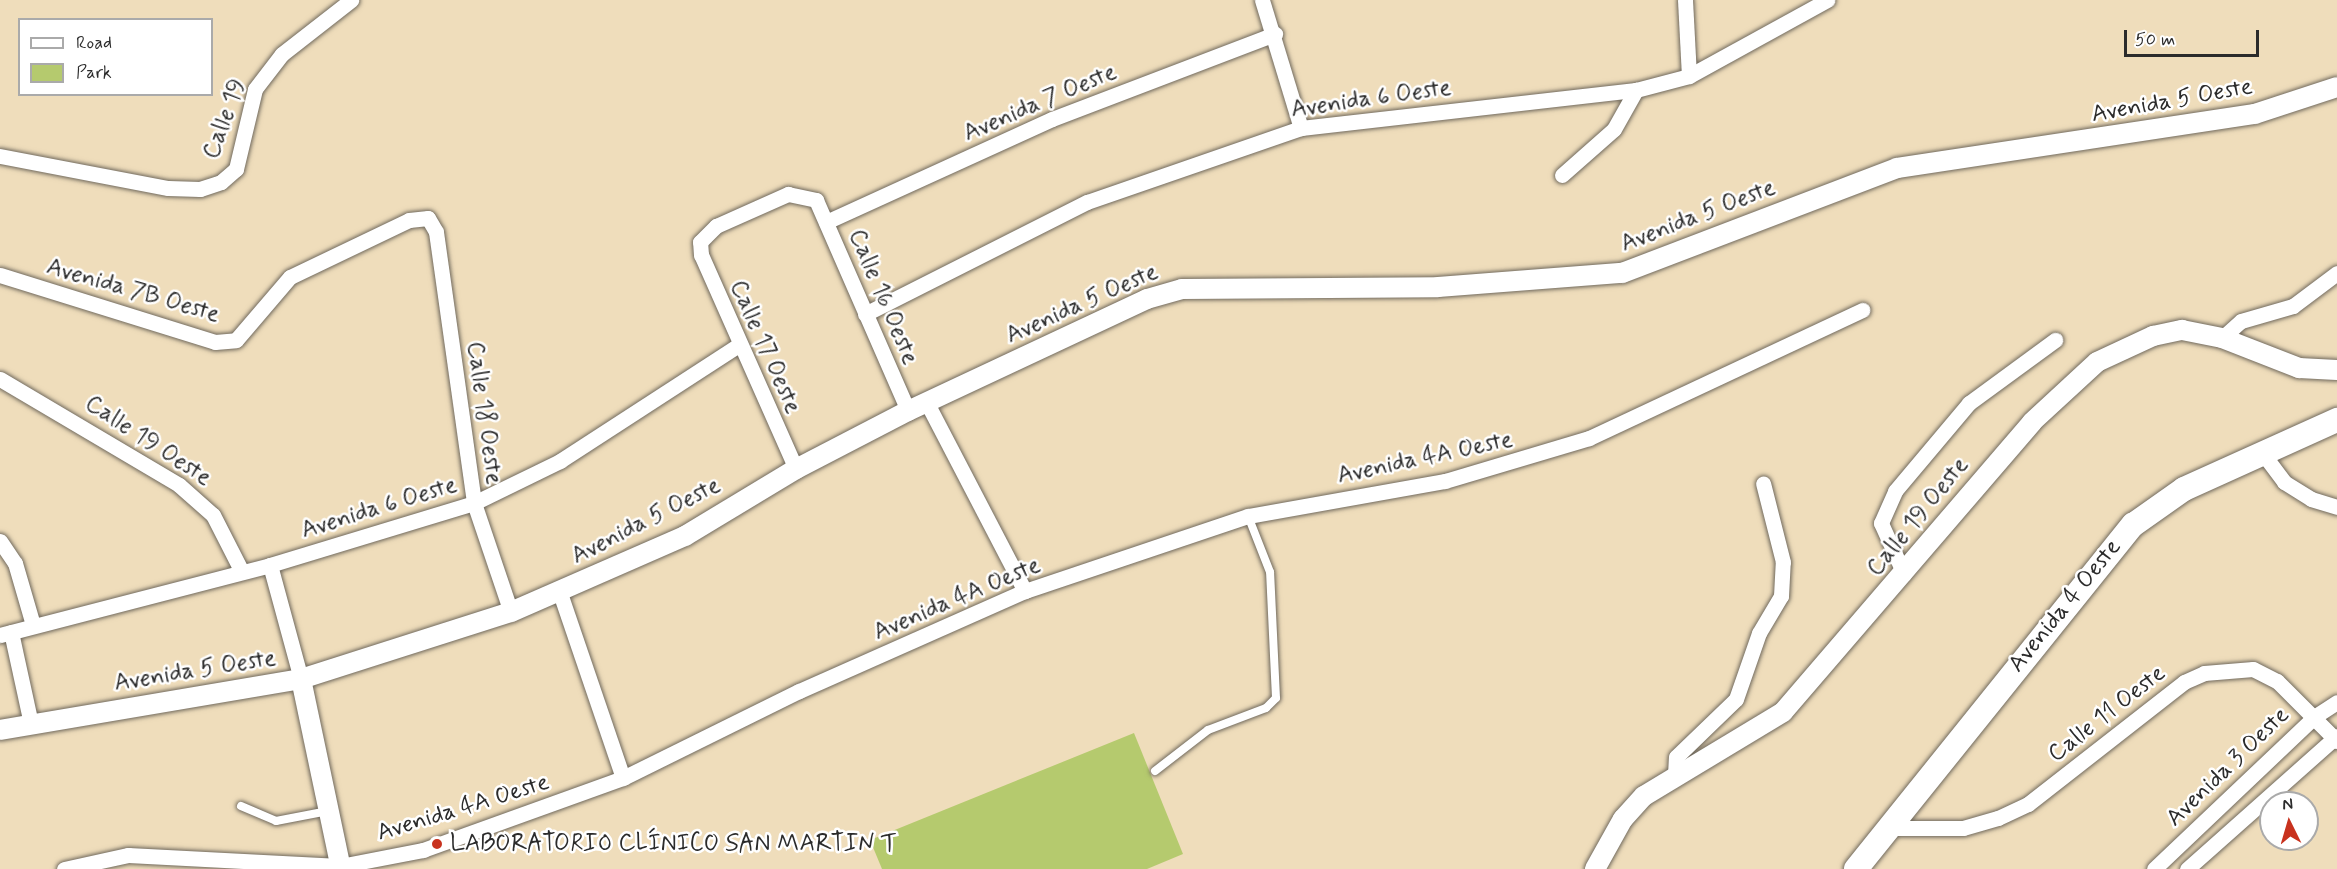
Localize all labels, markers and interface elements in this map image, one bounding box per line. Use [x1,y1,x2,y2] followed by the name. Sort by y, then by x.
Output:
[18,18,213,96] legend
[2127,18,2262,56] scale bar
[2135,28,2175,52] text: 50 m
[76,31,112,55] text: Road
[959,58,1121,148] street label: Avenida 7 Oeste
[76,61,112,85] text: Park
[2089,73,2255,129] street label: Avenida 5 Oeste
[1289,74,1453,124] street label: Avenida 6 Oeste
[197,75,253,163] street label: Calle 19
[1617,173,1779,259] street label: Avenida 5 Oeste
[842,225,924,369] street label: Calle 16 Oeste
[43,253,223,329] street label: Avenida 7B Oeste
[1002,258,1162,350] street label: Avenida 5 Oeste
[723,276,807,418] street label: Calle 17 Oeste
[460,340,508,486] street label: Calle 18 Oeste
[79,389,217,493] street label: Calle 19 Oeste
[1335,425,1515,491] street label: Avenida 4A Oeste
[1861,452,1975,582] street label: Calle 19 Oeste
[298,471,460,545] street label: Avenida 6 Oeste
[567,471,725,571] street label: Avenida 5 Oeste
[2003,534,2127,678] street label: Avenida 4 Oeste
[869,551,1045,647] street label: Avenida 4A Oeste
[112,644,278,698] street label: Avenida 5 Oeste
[2043,659,2171,769] street label: Calle 11 Oeste
[2161,701,2295,833] street label: Avenida 3 Oeste
[373,768,553,848] street label: Avenida 4A Oeste
[2259,791,2319,851] north arrow
[2281,794,2294,815] text: N
[450,830,894,858] place label: LABORATORIO CLÍNICO SAN MARTIN T
[428,835,446,853] marker: LABORATORIO CLÍNICO SAN MARTIN T

